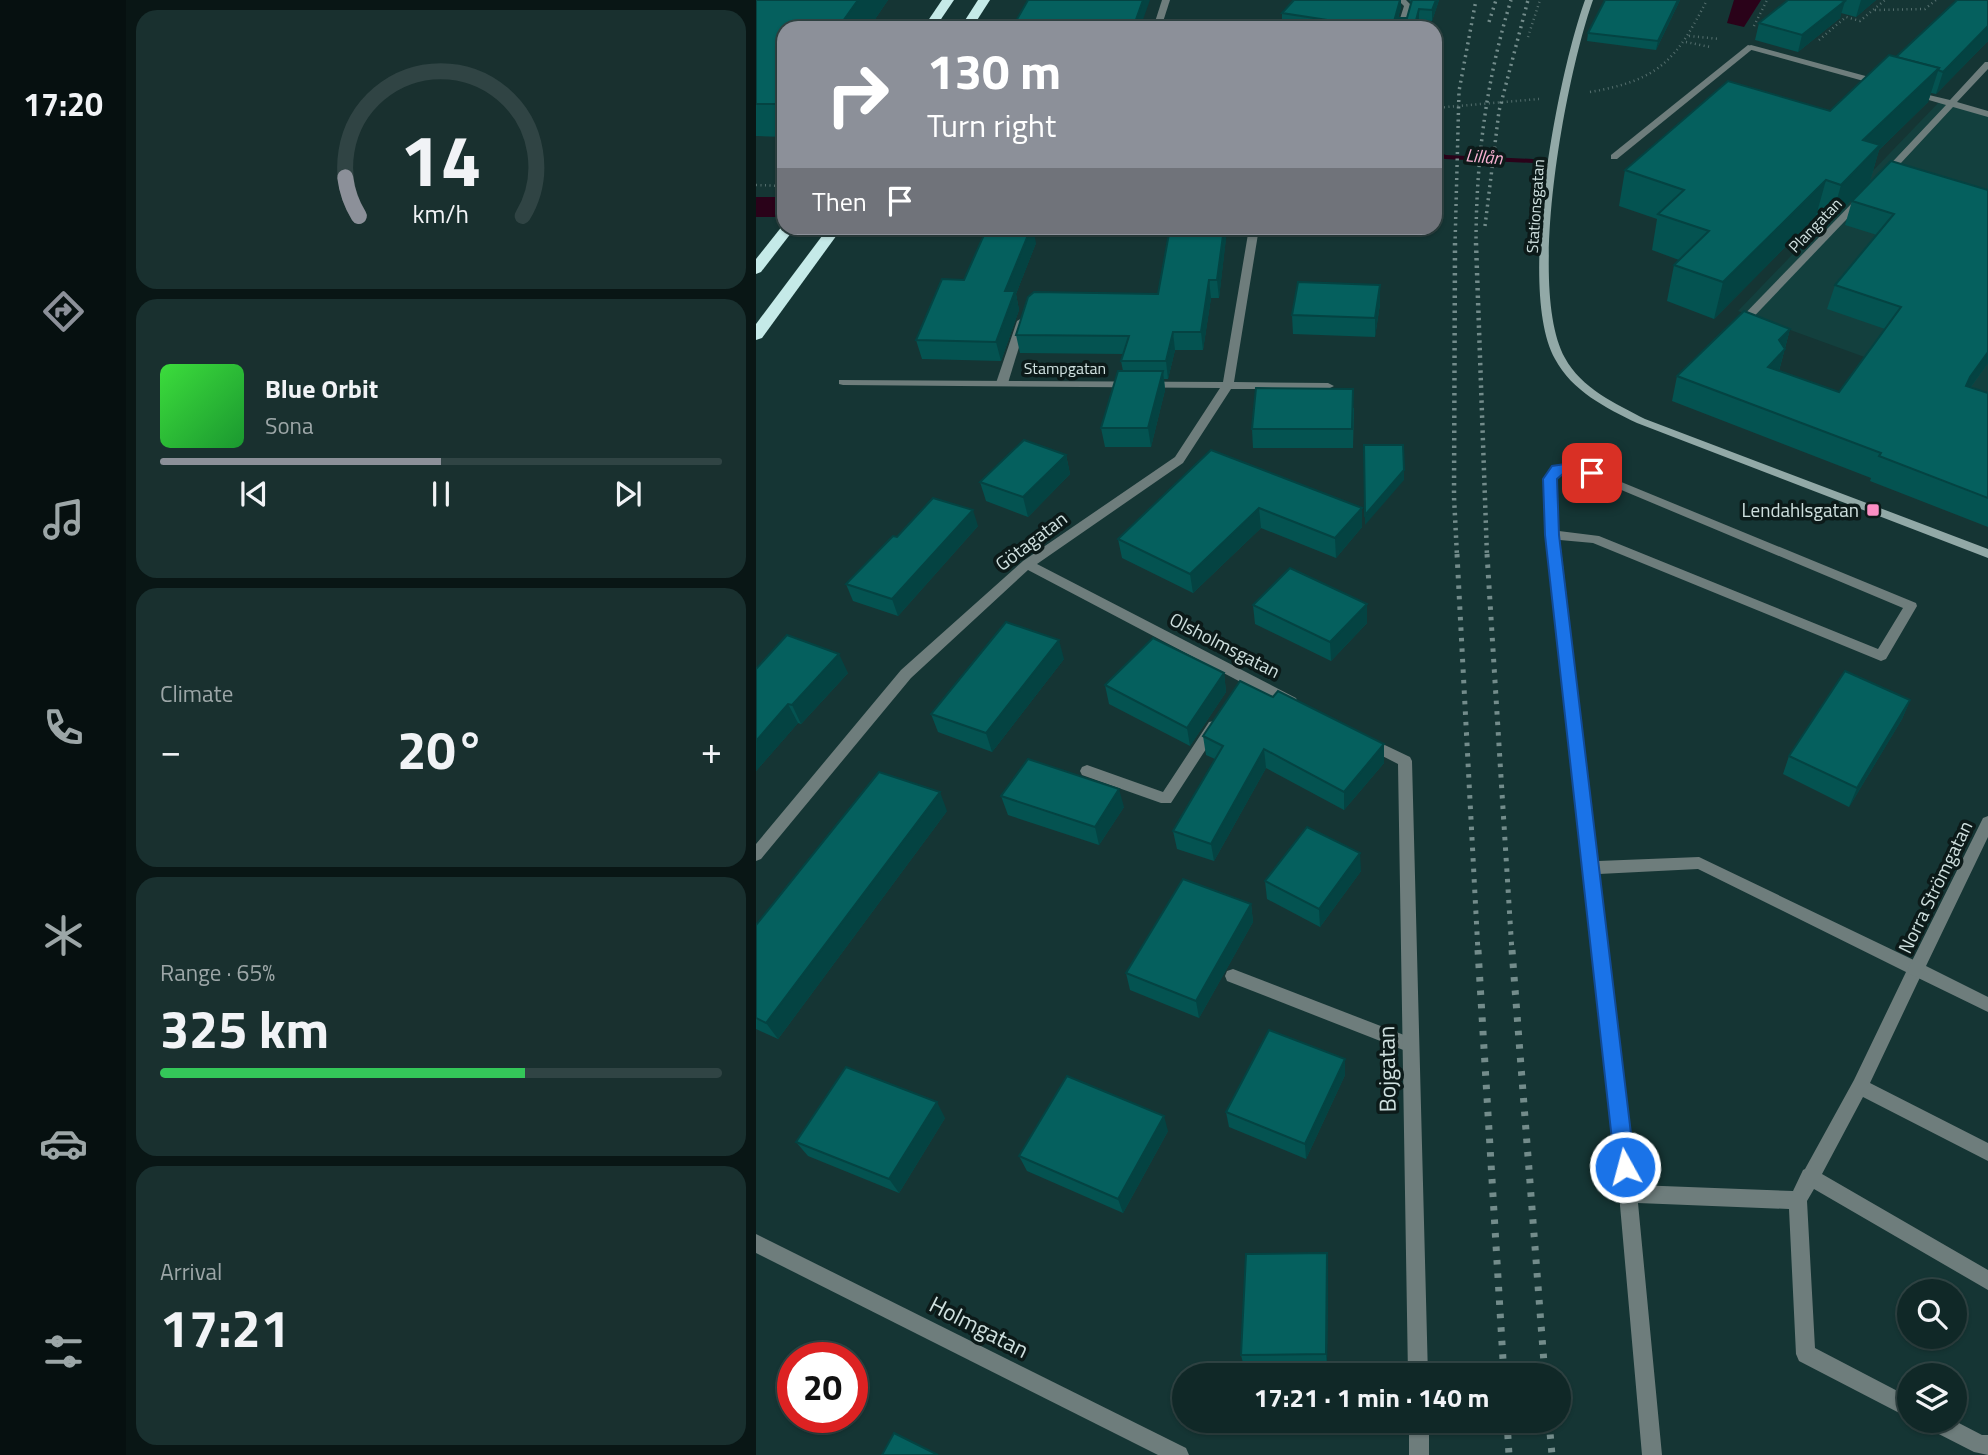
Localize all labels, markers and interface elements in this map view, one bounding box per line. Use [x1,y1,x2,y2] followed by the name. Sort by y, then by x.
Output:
[927,33,1061,108] text: 130 m
[812,49,903,140] icon: right
[23,80,103,128] text: 17:20
[927,101,1056,149] text: Turn right
[400,104,482,214] text: 14
[1464,141,1505,172] water label: Lillån
[1520,158,1550,254] street label: Stationsgatan
[812,182,867,221] text: Then
[881,182,919,220] icon: arrive
[1783,192,1847,258] street label: Plangatan
[413,194,469,232] text: km/h
[39,287,88,336] icon: directions
[1024,356,1106,380] street label: Stampgatan
[265,369,378,408] text: Blue Orbit
[265,408,313,443] text: Sona
[1562,443,1622,503] pin
[1573,454,1611,492] icon: arrive
[235,475,273,513] icon: previous
[422,475,460,513] icon: pause
[609,475,647,513] icon: next
[39,495,88,544] icon: music
[1742,495,1859,524] place label: Lendahlsgatan
[1865,502,1881,518] marker: Lendahlsgatan
[989,504,1073,577] street label: Götagatan
[1165,604,1286,685] street label: Olsholmsgatan
[160,676,233,711] text: Climate
[39,703,88,752] icon: phone
[397,710,485,789] text: 20°
[160,721,181,779] text: −
[701,721,722,779] text: +
[1890,816,1979,958] street label: Norra Strömgatan
[39,911,88,960] icon: climate
[160,955,275,990] text: Range · 65%
[160,989,329,1068] text: 325 km
[1368,1025,1405,1113] street label: Bojgatan
[39,1119,88,1168] icon: car
[1588,1130,1662,1204] position arrow
[160,1254,222,1289] text: Arrival
[1897,1279,1967,1433] map controls
[1897,1279,1967,1349] button: search
[923,1287,1035,1367] street label: Holmgatan
[160,1288,290,1367] text: 17:21
[39,1327,88,1376] icon: filters
[777,1342,868,1433] speed limit sign: 20
[1897,1363,1967,1433] button: layers
[1254,1378,1489,1417] text: 17:21 · 1 min · 140 m

